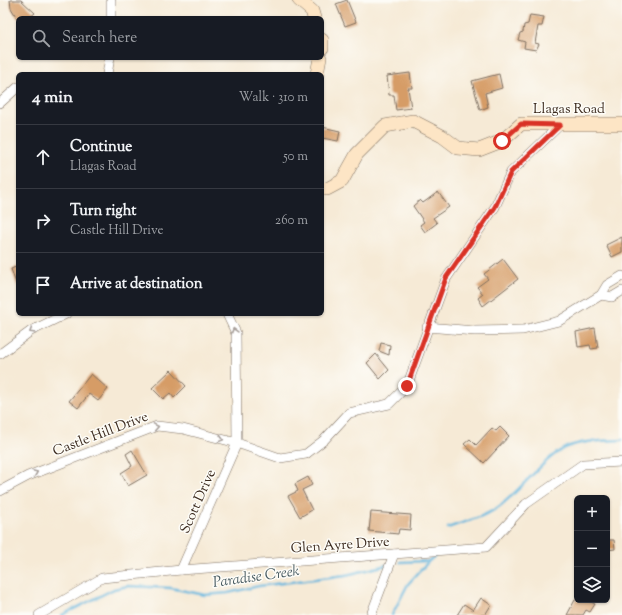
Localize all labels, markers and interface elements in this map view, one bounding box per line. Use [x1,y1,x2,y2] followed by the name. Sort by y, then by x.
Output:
[16,16,324,60] search box
[30,27,52,49] icon: search
[62,28,137,49] text: Search here
[32,86,73,110] text: 4 min
[239,89,308,107] text: Walk · 310 m
[533,100,605,120] street label: Llagas Road
[493,132,511,150] route start
[70,137,132,158] text: Continue
[32,146,54,168] icon: ahead
[283,148,308,166] text: 50 m
[70,158,137,176] text: Llagas Road
[70,201,136,222] text: Turn right
[32,210,54,232] icon: right
[275,212,308,230] text: 260 m
[70,222,163,240] text: Castle Hill Drive
[32,274,54,296] icon: arrive
[70,274,203,295] text: Arrive at destination
[29,327,36,334] one-way arrow
[231,328,239,334] one-way arrow
[398,377,416,395] route end
[50,407,151,462] street label: Castle Hill Drive
[153,424,160,432] one-way arrow
[217,434,224,443] one-way arrow
[176,466,222,537] street label: Scott Drive
[31,469,38,477] one-way arrow
[574,495,610,603] map controls
[574,495,610,531] button: +
[574,531,610,567] button: −
[290,533,390,559] street label: Glen Ayre Drive
[212,561,301,594] water label: Paradise Creek
[574,567,610,603] button: layers

